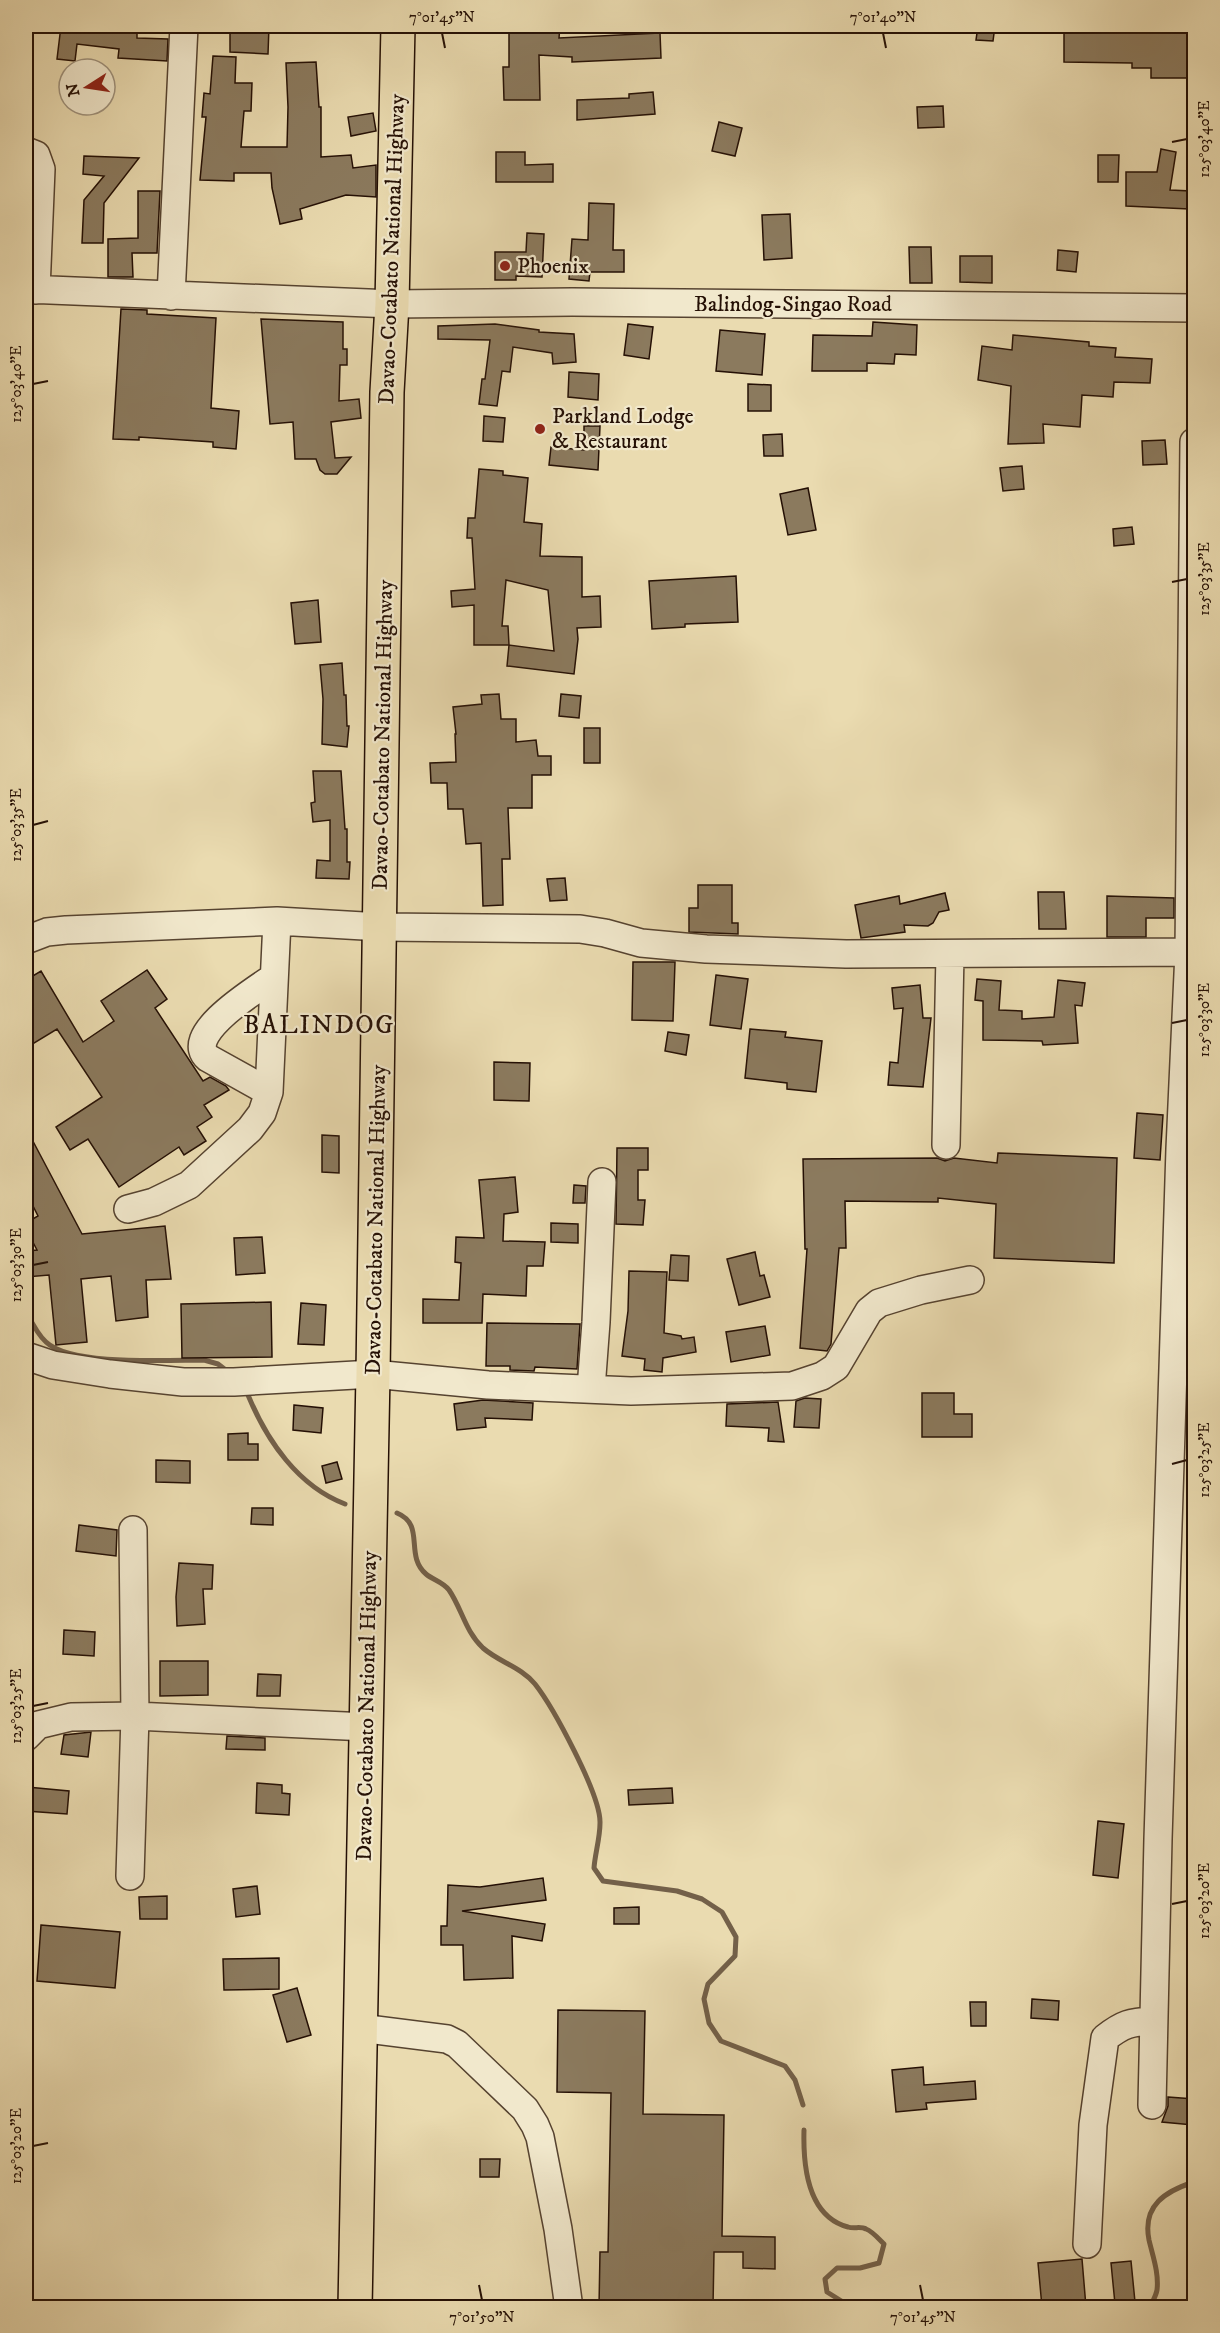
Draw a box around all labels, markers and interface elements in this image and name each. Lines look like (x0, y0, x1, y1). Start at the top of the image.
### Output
text: 7°01'45"N (409, 8, 475, 27)
text: 7°01'40"N (850, 8, 916, 27)
north arrow (57, 57, 117, 117)
text: N (62, 81, 84, 98)
street label: Davao-Cotabato National Highway (373, 93, 411, 405)
text: 125°03'40"E (1195, 100, 1214, 178)
place label: Phoenix (517, 253, 589, 280)
marker: Phoenix (498, 259, 512, 273)
street label: Balindog-Singao Road (694, 291, 892, 318)
text: 125°03'40"E (7, 345, 26, 423)
place label: Parkland Lodge & Restaurant (552, 403, 694, 455)
marker: Parkland Lodge & Restaurant (533, 422, 547, 436)
text: 125°03'35"E (1195, 542, 1214, 616)
street label: Davao-Cotabato National Highway (367, 579, 399, 891)
text: 125°03'35"E (7, 788, 26, 862)
text: 125°03'30"E (1195, 982, 1214, 1057)
district label: BALINDOG (243, 1009, 395, 1042)
street label: Davao-Cotabato National Highway (360, 1064, 392, 1376)
text: 125°03'30"E (7, 1227, 26, 1302)
text: 125°03'25"E (1195, 1422, 1214, 1498)
street label: Davao-Cotabato National Highway (351, 1550, 383, 1862)
text: 125°03'25"E (7, 1668, 26, 1744)
text: 125°03'20"E (1195, 1863, 1214, 1939)
text: 125°03'20"E (7, 2108, 26, 2184)
text: 7°01'50"N (449, 2308, 515, 2327)
text: 7°01'45"N (890, 2308, 956, 2327)

